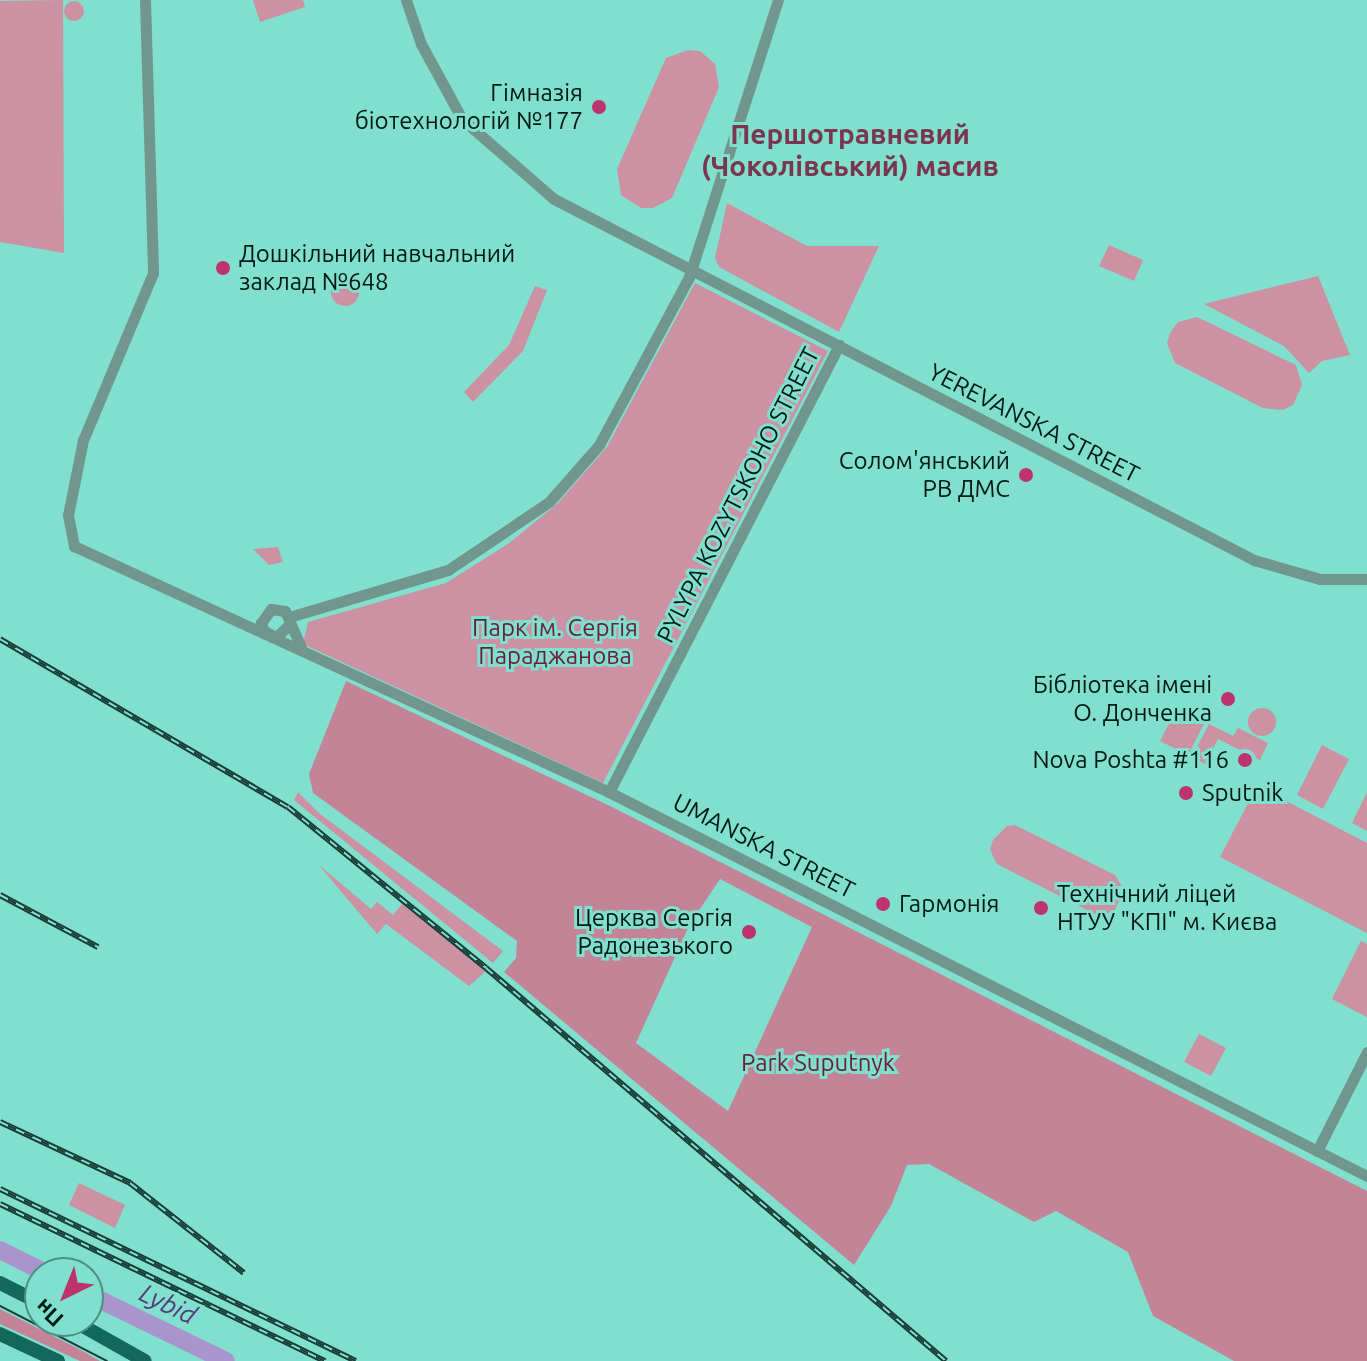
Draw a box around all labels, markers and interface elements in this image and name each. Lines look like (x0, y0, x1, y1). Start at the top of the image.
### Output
place label: Гімназія біотехнологій №177 (355, 79, 583, 135)
marker: Гімназія біотехнологій №177 (590, 98, 608, 116)
district label: Першотравневий (Чоколівський) масив (701, 117, 999, 183)
place label: Дошкільний навчальний заклад №648 (239, 240, 515, 296)
marker: Дошкільний навчальний заклад №648 (214, 259, 232, 277)
street label: PYLYPA KOZYTSKOHO STREET (651, 342, 825, 648)
street label: YEREVANSKA STREET (924, 357, 1144, 489)
place label: Солом'янський РВ ДМС (839, 447, 1010, 503)
marker: Солом'янський РВ ДМС (1017, 466, 1035, 484)
park label: Парк ім. Сергія Параджанова (472, 614, 638, 670)
place label: Бібліотека імені О. Донченка (1033, 671, 1212, 727)
marker: Бібліотека імені О. Донченка (1219, 690, 1237, 708)
place label: Nova Poshta #116 (1032, 746, 1229, 774)
marker: Nova Poshta #116 (1236, 751, 1254, 769)
place label: Sputnik (1202, 779, 1283, 807)
marker: Sputnik (1177, 784, 1195, 802)
street label: UMANSKA STREET (668, 788, 860, 904)
place label: Технічний ліцей НТУУ "КПІ" м. Києва (1057, 880, 1277, 936)
place label: Гармонія (899, 890, 999, 918)
marker: Гармонія (874, 895, 892, 913)
marker: Технічний ліцей НТУУ "КПІ" м. Києва (1032, 899, 1050, 917)
place label: Церква Сергія Радонезького (575, 904, 733, 960)
marker: Церква Сергія Радонезького (740, 923, 758, 941)
park label: Park Suputnyk (741, 1049, 895, 1077)
north arrow (24, 1257, 104, 1337)
water label: Lybid (135, 1277, 201, 1331)
text: Пн (30, 1294, 68, 1332)

